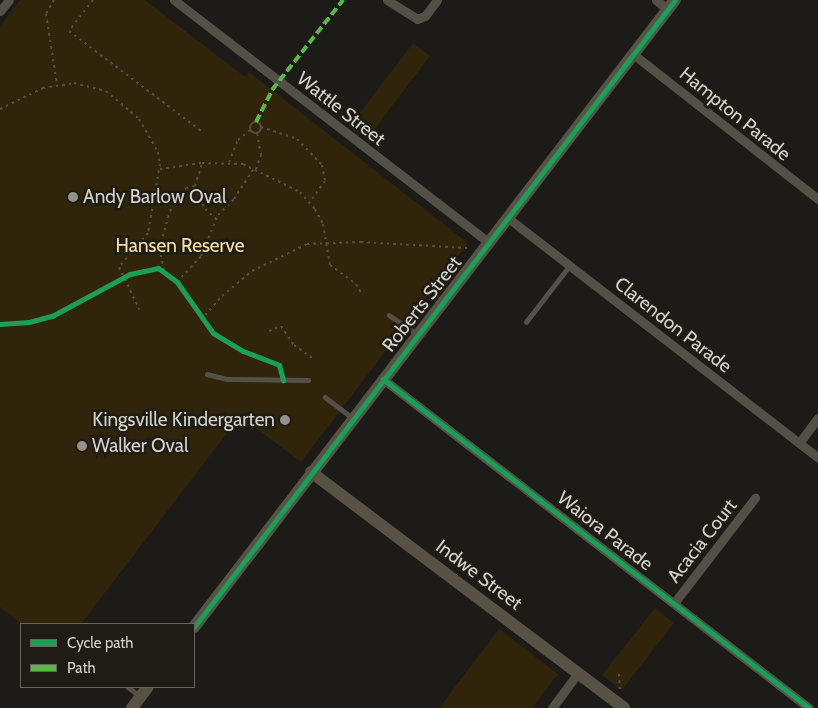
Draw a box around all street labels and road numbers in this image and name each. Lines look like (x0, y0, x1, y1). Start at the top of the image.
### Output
street label: Hampton Parade (675, 62, 795, 166)
street label: Wattle Street (292, 67, 390, 151)
street label: Roberts Street (378, 252, 466, 356)
street label: Clarendon Parade (610, 272, 736, 378)
street label: Waiora Parade (553, 487, 657, 575)
street label: Acacia Court (662, 495, 742, 587)
street label: Indwe Street (431, 535, 527, 615)

